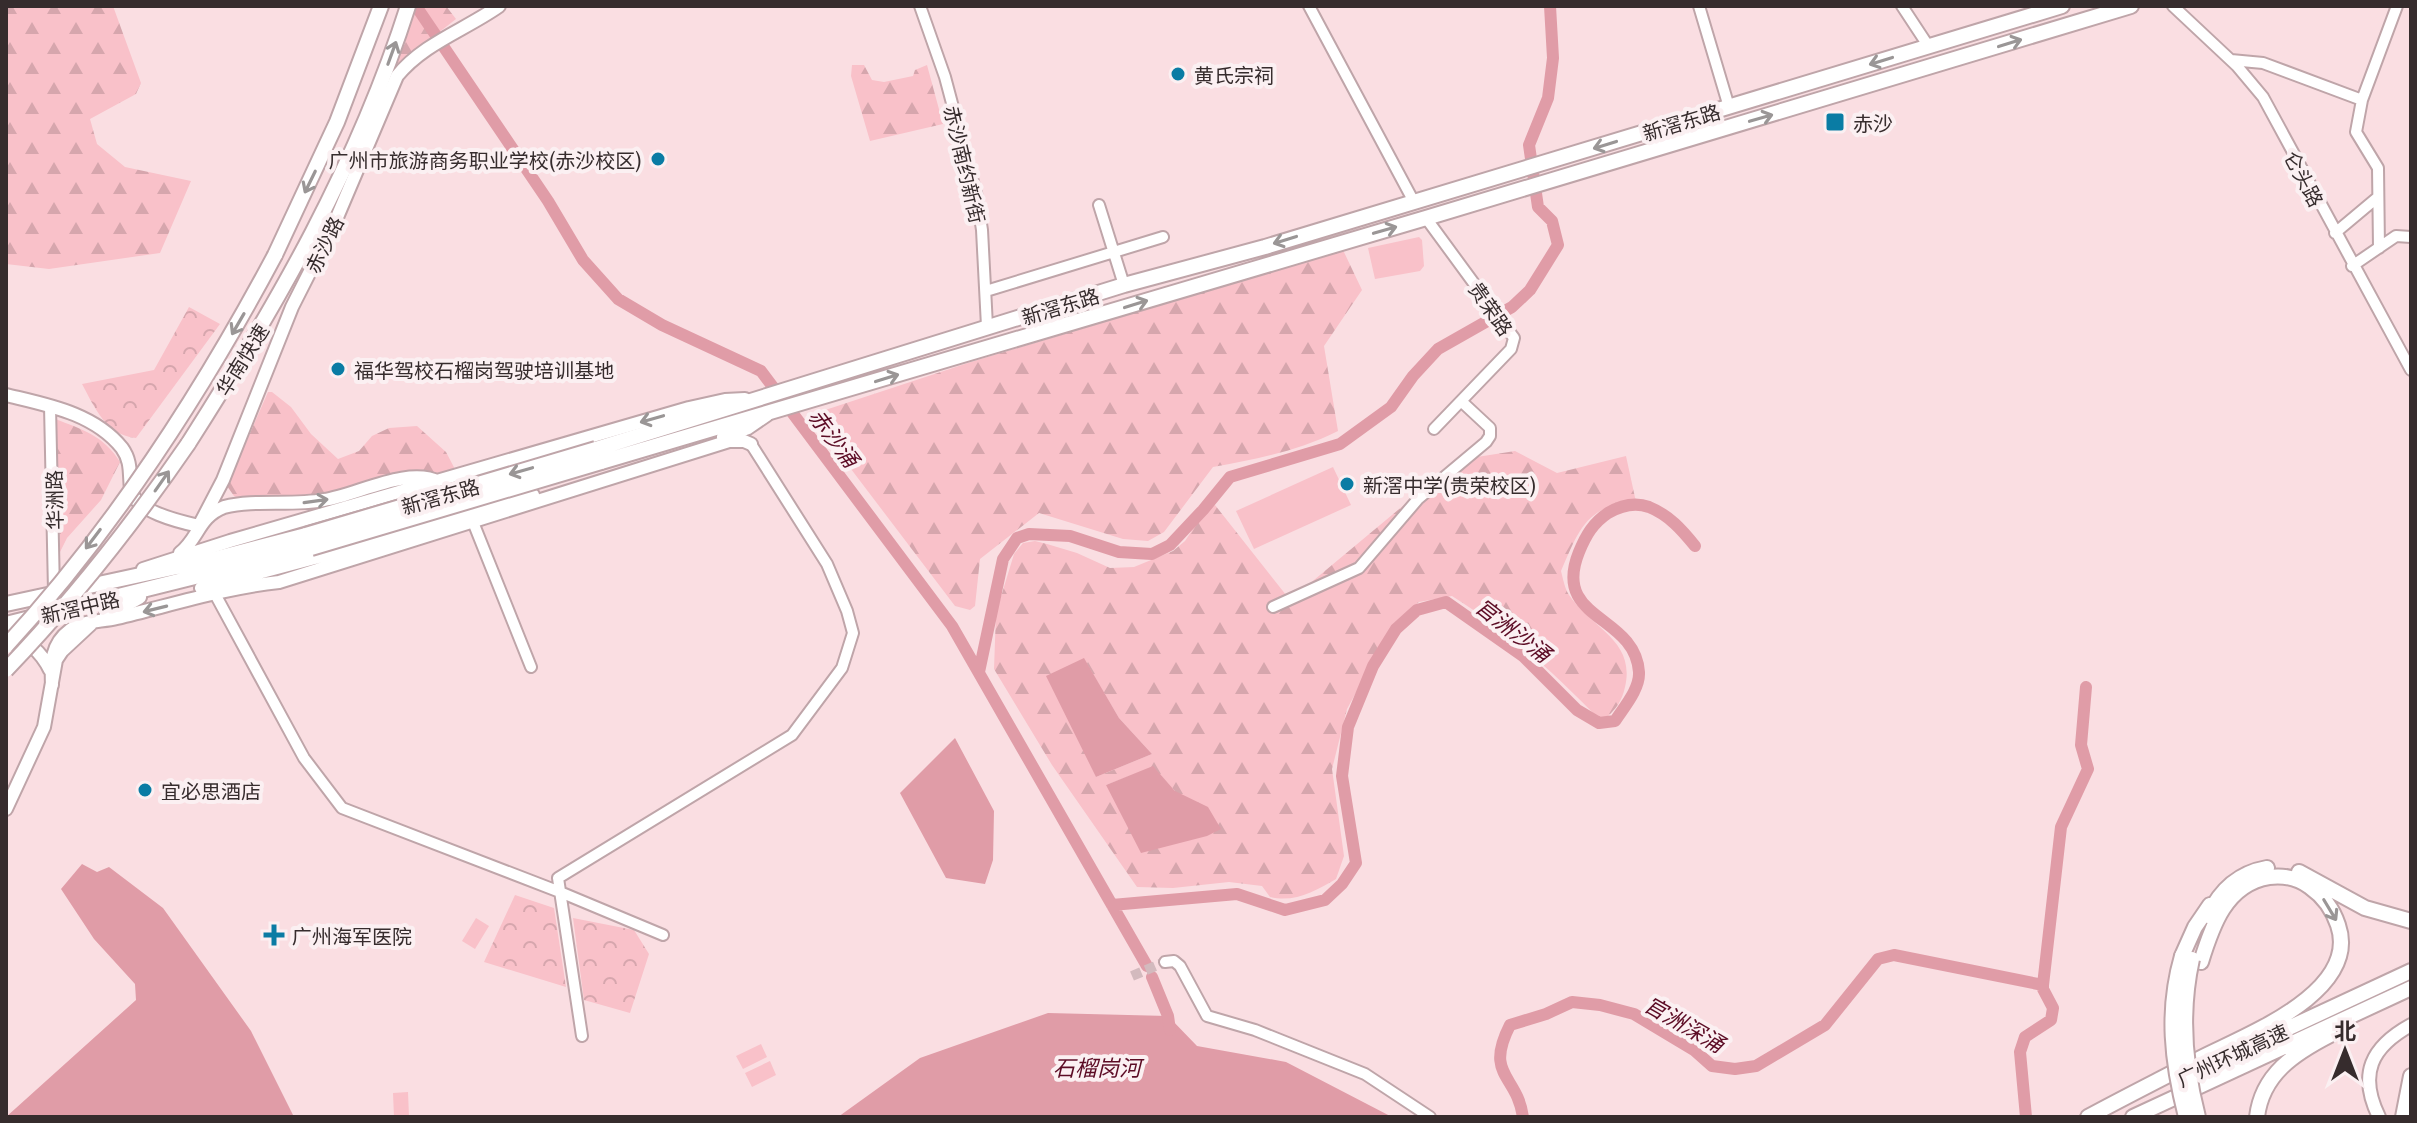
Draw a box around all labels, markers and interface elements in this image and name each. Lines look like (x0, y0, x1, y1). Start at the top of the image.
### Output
one-way arrow (1996, 35, 2022, 50)
one-way arrow (386, 41, 400, 65)
one-way arrow (1868, 54, 1894, 69)
place label: 黄氏宗祠 (1194, 59, 1274, 89)
marker: 黄氏宗祠 (1169, 65, 1187, 83)
street label: 新滘东路 (1638, 95, 1724, 147)
street label: 赤沙南约新街 (938, 102, 994, 226)
place label: 赤沙 (1853, 107, 1893, 137)
one-way arrow (1747, 110, 1773, 125)
marker: 赤沙 (1824, 111, 1846, 133)
one-way arrow (1593, 139, 1618, 153)
place label: 广州市旅游商务职业学校(赤沙校区) (329, 144, 642, 174)
street label: 仑头路 (2278, 144, 2332, 212)
marker: 广州市旅游商务职业学校(赤沙校区) (649, 150, 667, 168)
one-way arrow (301, 170, 316, 193)
street label: 赤沙路 (296, 210, 350, 278)
one-way arrow (1372, 222, 1398, 237)
one-way arrow (1273, 233, 1299, 248)
street label: 贵荣路 (1463, 275, 1521, 341)
street label: 新滘东路 (1017, 279, 1103, 331)
one-way arrow (1123, 296, 1148, 310)
one-way arrow (230, 312, 246, 335)
street label: 华南快速 (207, 317, 275, 401)
place label: 福华驾校石榴岗驾驶培训基地 (354, 354, 614, 384)
marker: 福华驾校石榴岗驾驶培训基地 (329, 360, 347, 378)
one-way arrow (873, 370, 899, 385)
water label: 赤沙涌 (802, 401, 870, 476)
one-way arrow (640, 412, 666, 427)
one-way arrow (508, 464, 534, 479)
place label: 新滘中学(贵荣校区) (1363, 469, 1536, 499)
street label: 华洲路 (37, 470, 69, 530)
one-way arrow (154, 470, 170, 492)
street label: 新滘东路 (397, 470, 483, 520)
marker: 新滘中学(贵荣校区) (1338, 475, 1356, 493)
one-way arrow (303, 493, 328, 508)
one-way arrow (85, 528, 102, 549)
street label: 新滘中路 (38, 582, 122, 630)
water label: 官洲沙涌 (1469, 589, 1561, 671)
one-way arrow (143, 602, 169, 617)
place label: 宜必思酒店 (161, 775, 261, 805)
marker: 宜必思酒店 (136, 781, 154, 799)
one-way arrow (2322, 898, 2338, 921)
place label: 广州海军医院 (292, 920, 412, 950)
marker: 广州海军医院 (263, 924, 285, 946)
water label: 官洲深涌 (1639, 987, 1734, 1061)
north arrow (2305, 1011, 2385, 1091)
text: 北 (2334, 1013, 2356, 1046)
street label: 广州环城高速 (2171, 1015, 2293, 1093)
water label: 石榴岗河 (1053, 1050, 1145, 1083)

